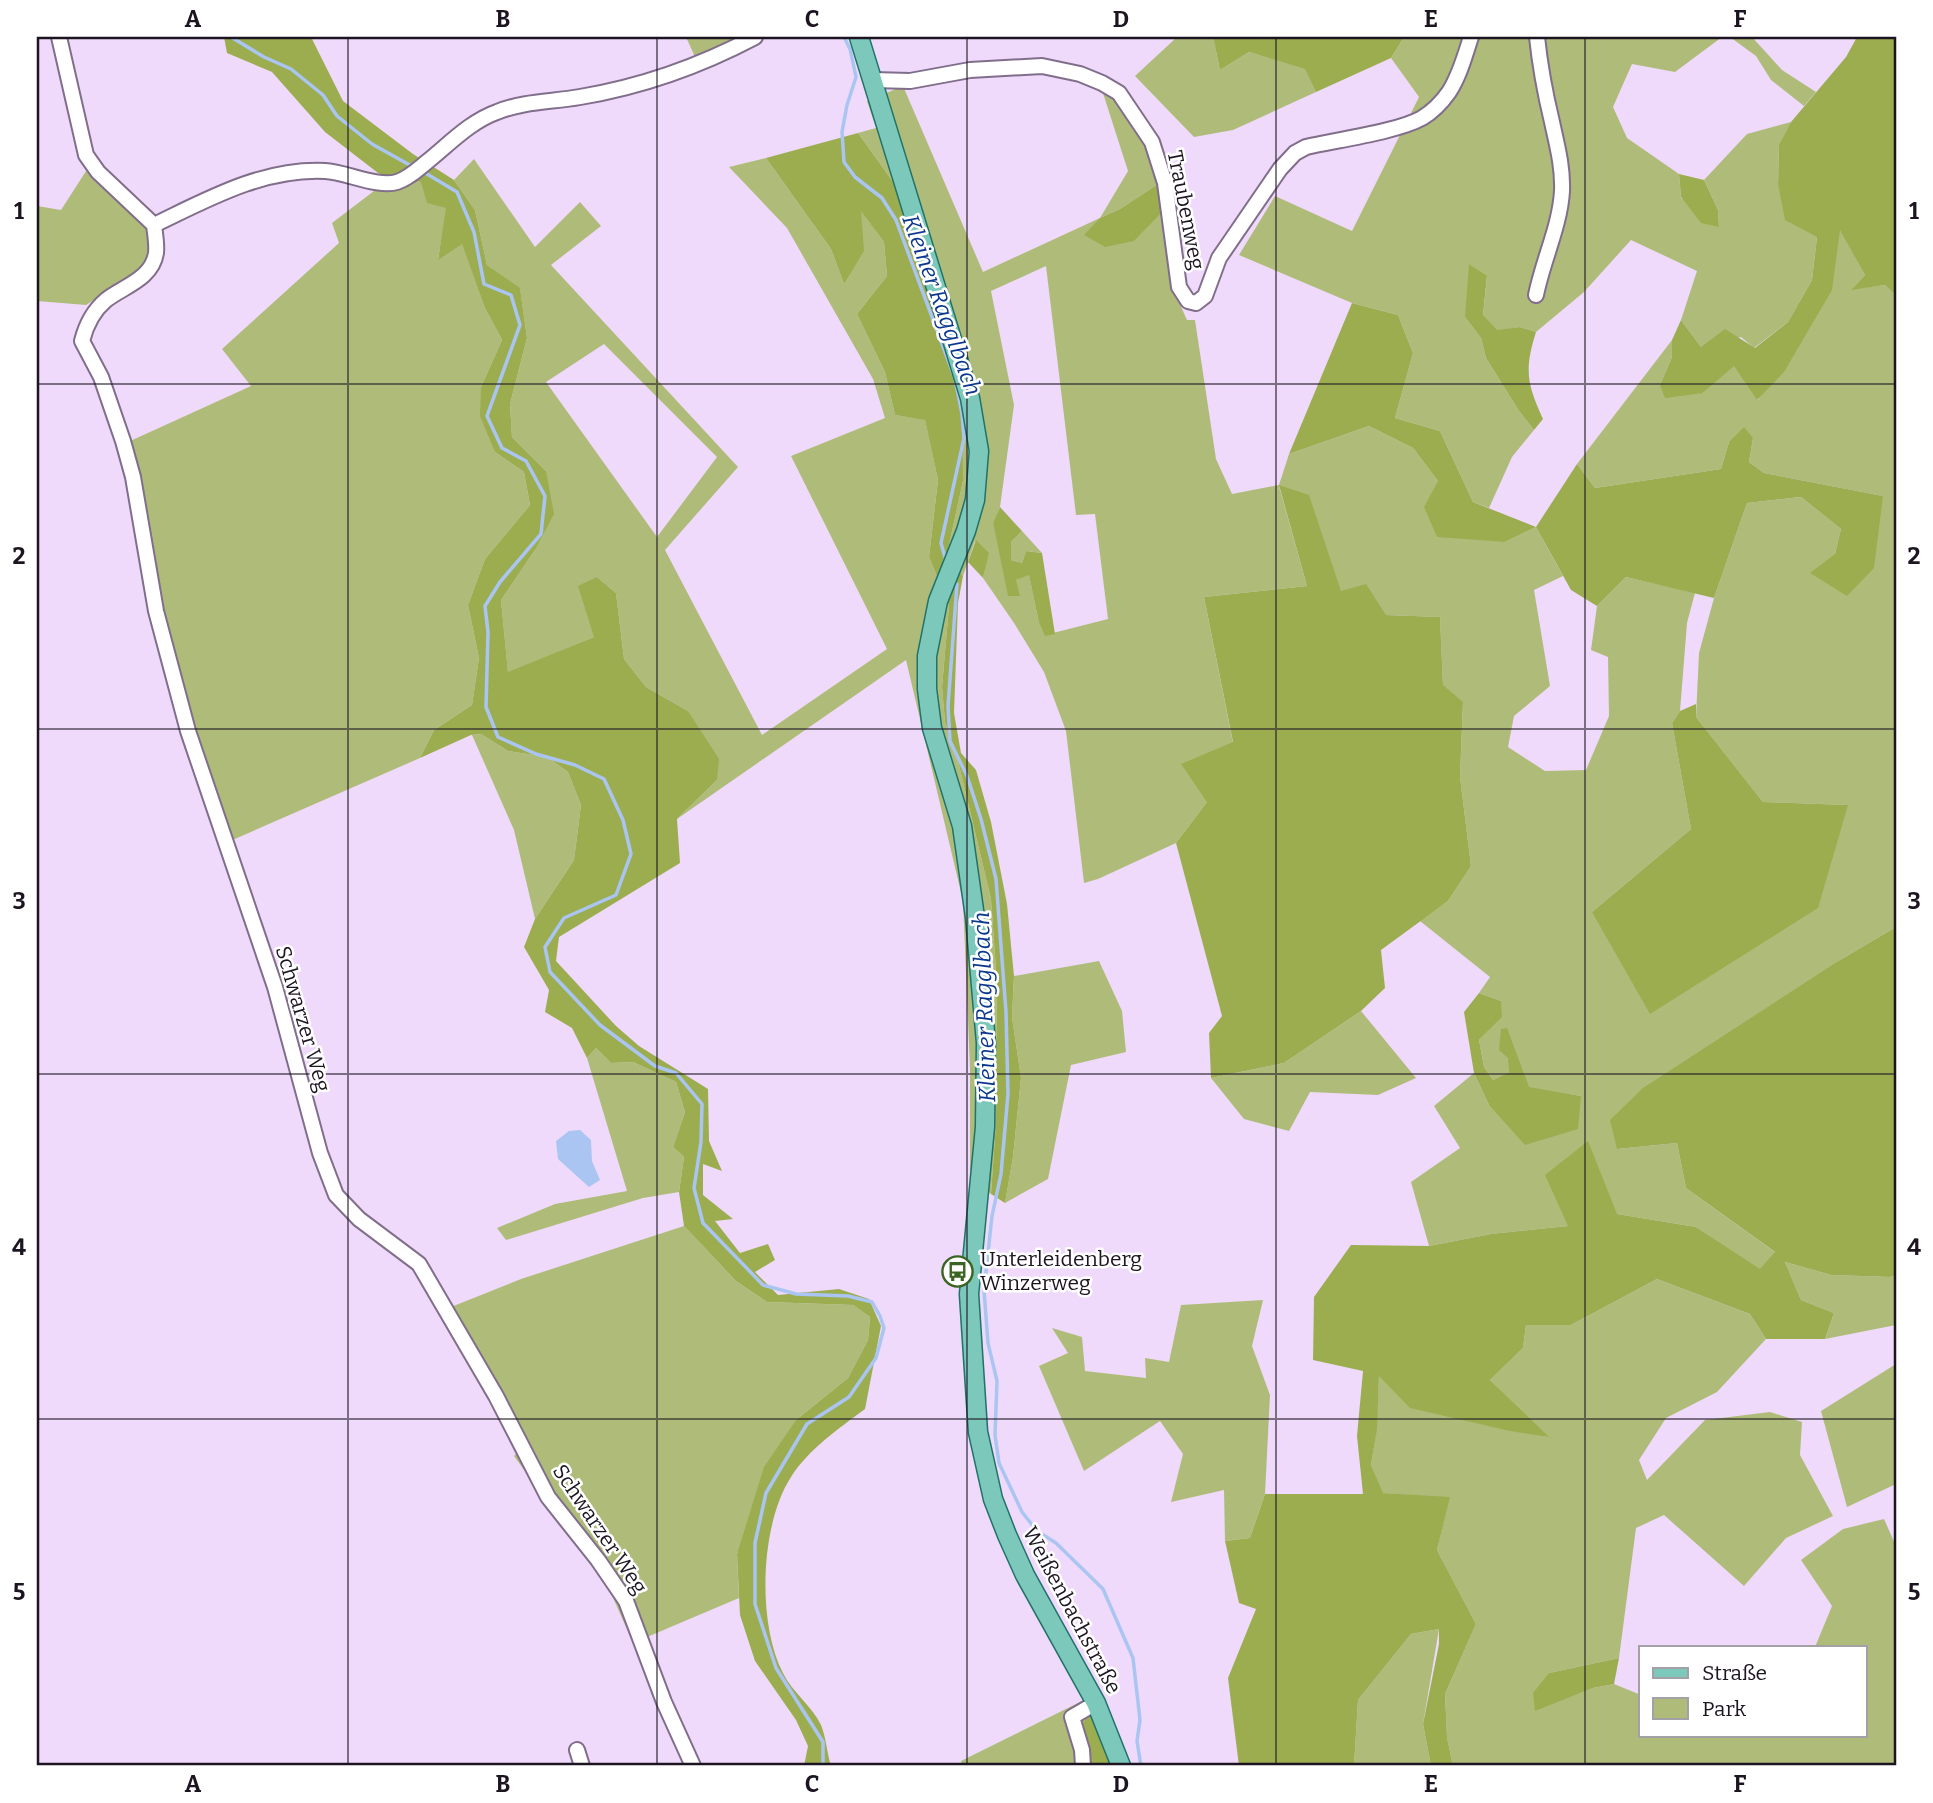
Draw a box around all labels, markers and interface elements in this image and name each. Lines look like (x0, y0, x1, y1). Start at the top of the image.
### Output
text: A (185, 5, 202, 33)
text: B (496, 5, 510, 33)
text: C (805, 5, 819, 33)
text: D (1113, 5, 1129, 33)
text: E (1424, 5, 1438, 33)
text: F (1734, 5, 1747, 33)
street label: Traubenweg (1162, 148, 1210, 272)
text: 1 (14, 197, 24, 225)
text: 1 (1909, 197, 1919, 225)
water label: Kleiner Ragglbach (896, 211, 988, 399)
text: 2 (13, 542, 26, 570)
text: 2 (1908, 542, 1921, 570)
text: 3 (12, 887, 26, 915)
text: 3 (1907, 887, 1921, 915)
water label: Kleiner Ragglbach (967, 911, 1001, 1103)
street label: Schwarzer Weg (270, 943, 336, 1095)
text: 4 (12, 1233, 26, 1261)
text: 4 (1907, 1233, 1921, 1261)
place label: Unterleidenberg Winzerweg (980, 1246, 1142, 1296)
bus stop icon: Unterleidenberg Winzerweg (940, 1254, 974, 1288)
street label: Schwarzer Weg (547, 1459, 653, 1599)
street label: Weißenbachstraße (1017, 1522, 1127, 1698)
text: 5 (13, 1578, 25, 1606)
text: 5 (1908, 1578, 1920, 1606)
legend (1639, 1646, 1867, 1736)
text: Straße (1702, 1660, 1767, 1686)
text: Park (1702, 1696, 1746, 1722)
text: A (185, 1770, 202, 1798)
text: B (496, 1770, 510, 1798)
text: C (805, 1770, 819, 1798)
text: D (1113, 1770, 1129, 1798)
text: E (1424, 1770, 1438, 1798)
text: F (1734, 1770, 1747, 1798)

